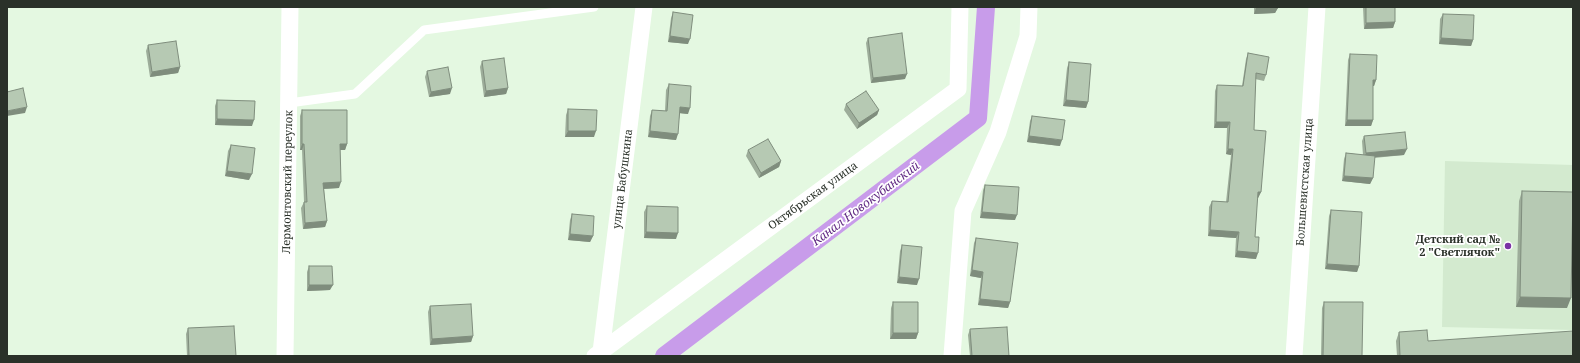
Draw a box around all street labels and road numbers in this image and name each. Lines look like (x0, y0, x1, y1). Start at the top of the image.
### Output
street label: Лермонтовский переулок (280, 110, 296, 254)
street label: Большевистская улица (1294, 118, 1316, 246)
street label: улица Бабушкина (610, 128, 636, 230)
street label: Октябрьская улица (766, 159, 860, 233)

